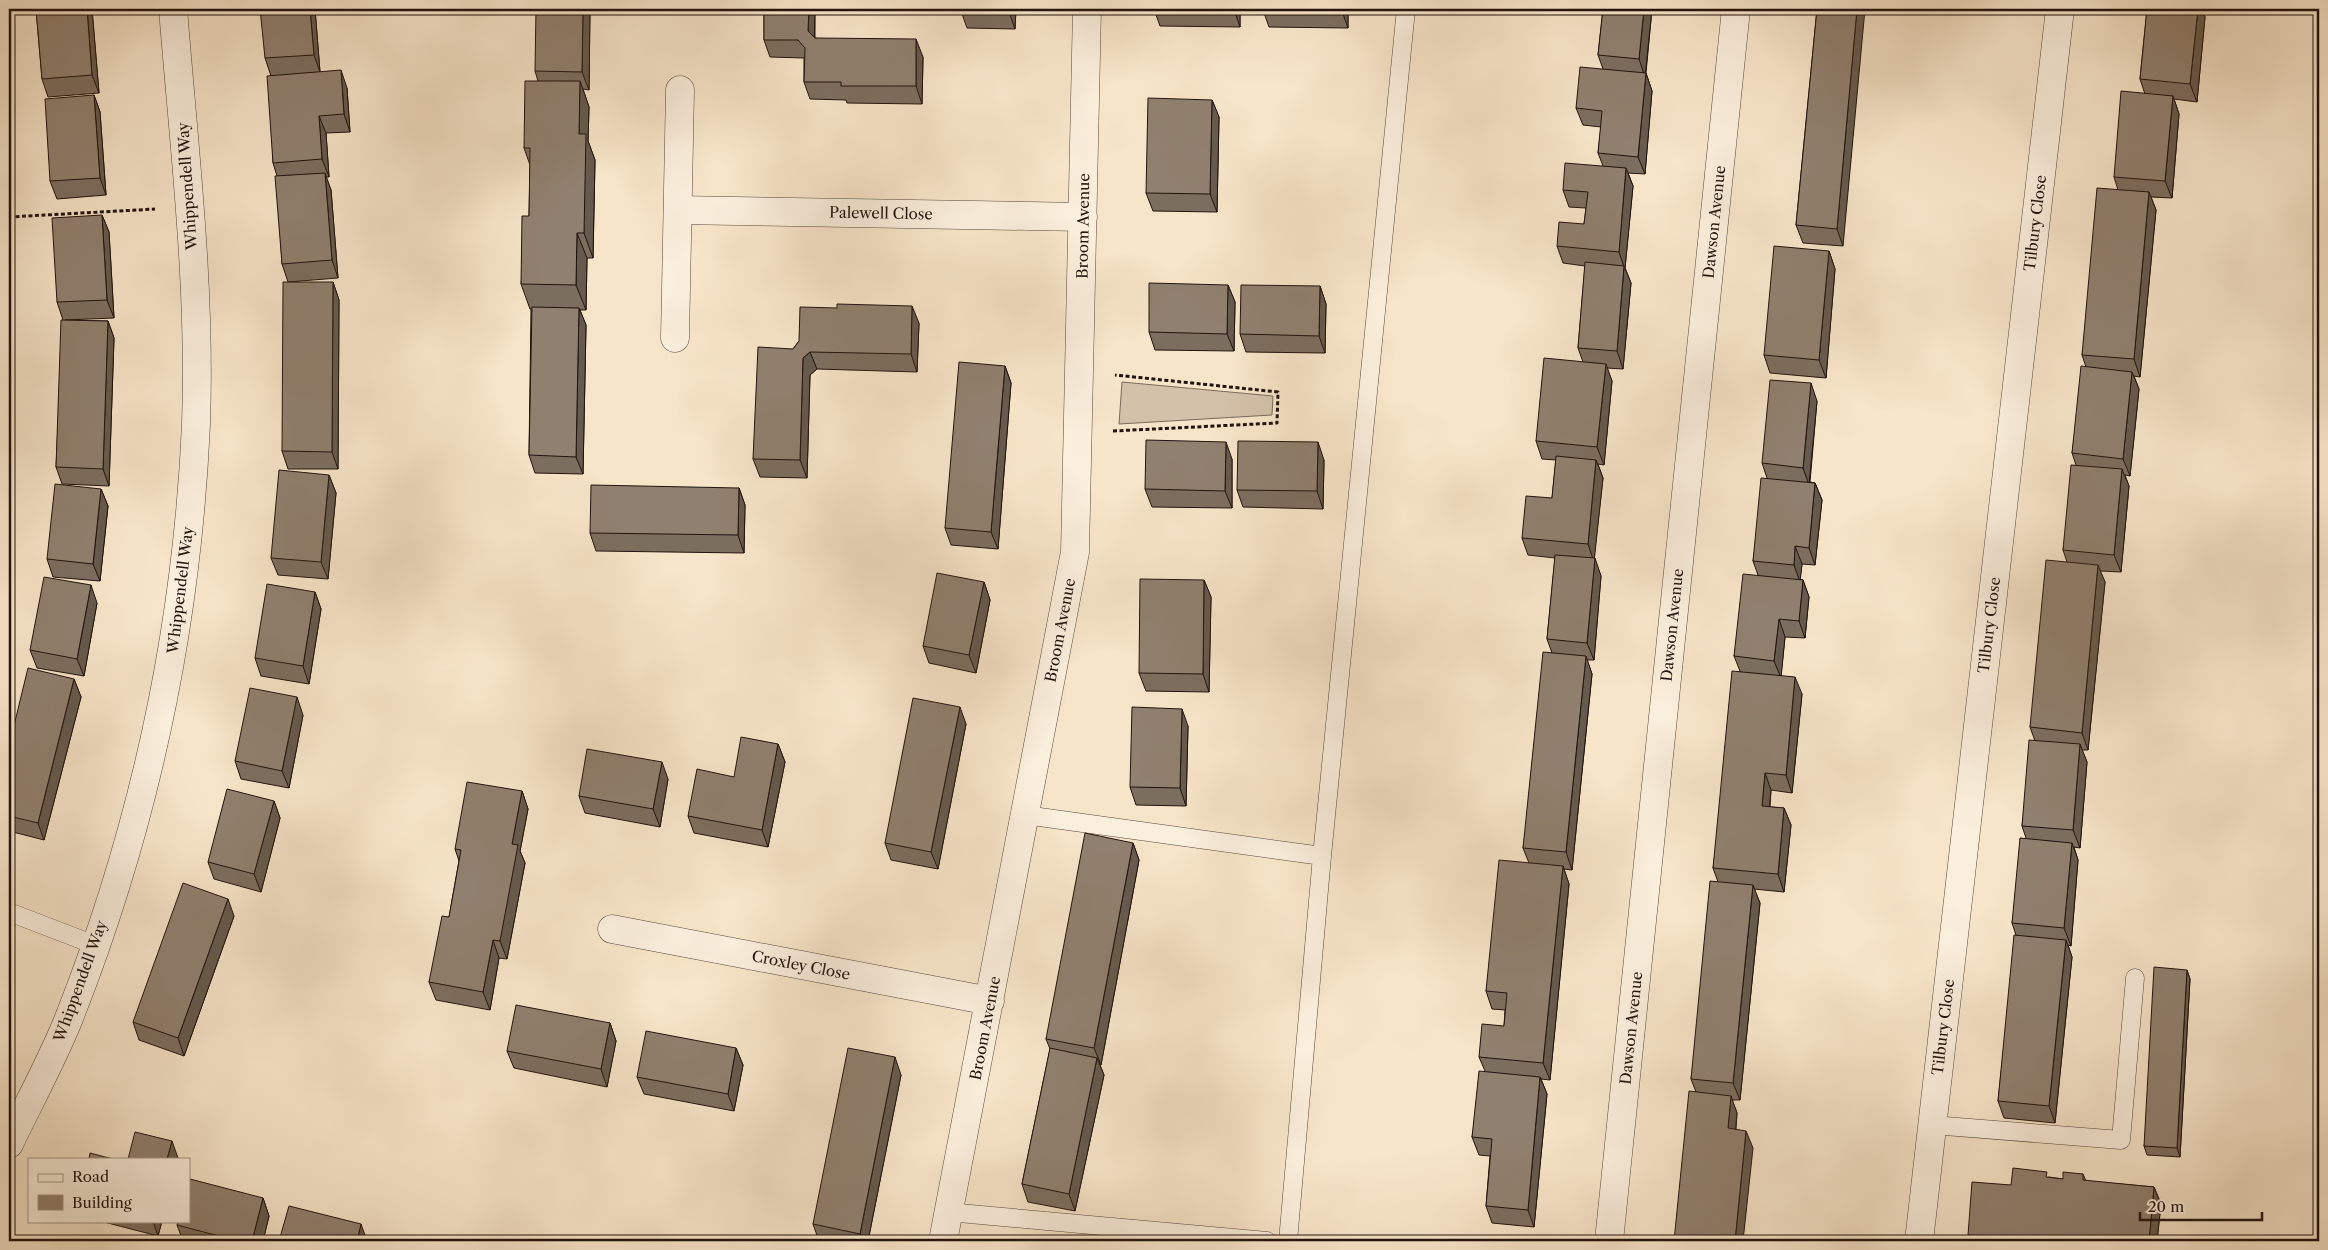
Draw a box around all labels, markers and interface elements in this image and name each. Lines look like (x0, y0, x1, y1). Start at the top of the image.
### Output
street label: Whippendell Way (173, 121, 201, 251)
street label: Dawson Avenue (1699, 165, 1729, 279)
street label: Broom Avenue (1073, 173, 1093, 279)
street label: Tilbury Close (2020, 174, 2050, 272)
street label: Palewell Close (829, 203, 933, 223)
street label: Whippendell Way (163, 525, 197, 656)
street label: Dawson Avenue (1657, 568, 1687, 682)
street label: Broom Avenue (1041, 576, 1079, 684)
street label: Tilbury Close (1974, 576, 2004, 674)
street label: Whippendell Way (49, 917, 111, 1045)
street label: Croxley Close (750, 946, 852, 984)
street label: Dawson Avenue (1616, 971, 1646, 1085)
street label: Broom Avenue (966, 974, 1004, 1082)
street label: Tilbury Close (1928, 978, 1958, 1076)
legend (28, 1158, 190, 1222)
text: Road (72, 1167, 109, 1186)
scale bar (2140, 1190, 2263, 1222)
text: Building (72, 1193, 132, 1212)
text: 20 m (2148, 1197, 2184, 1216)

